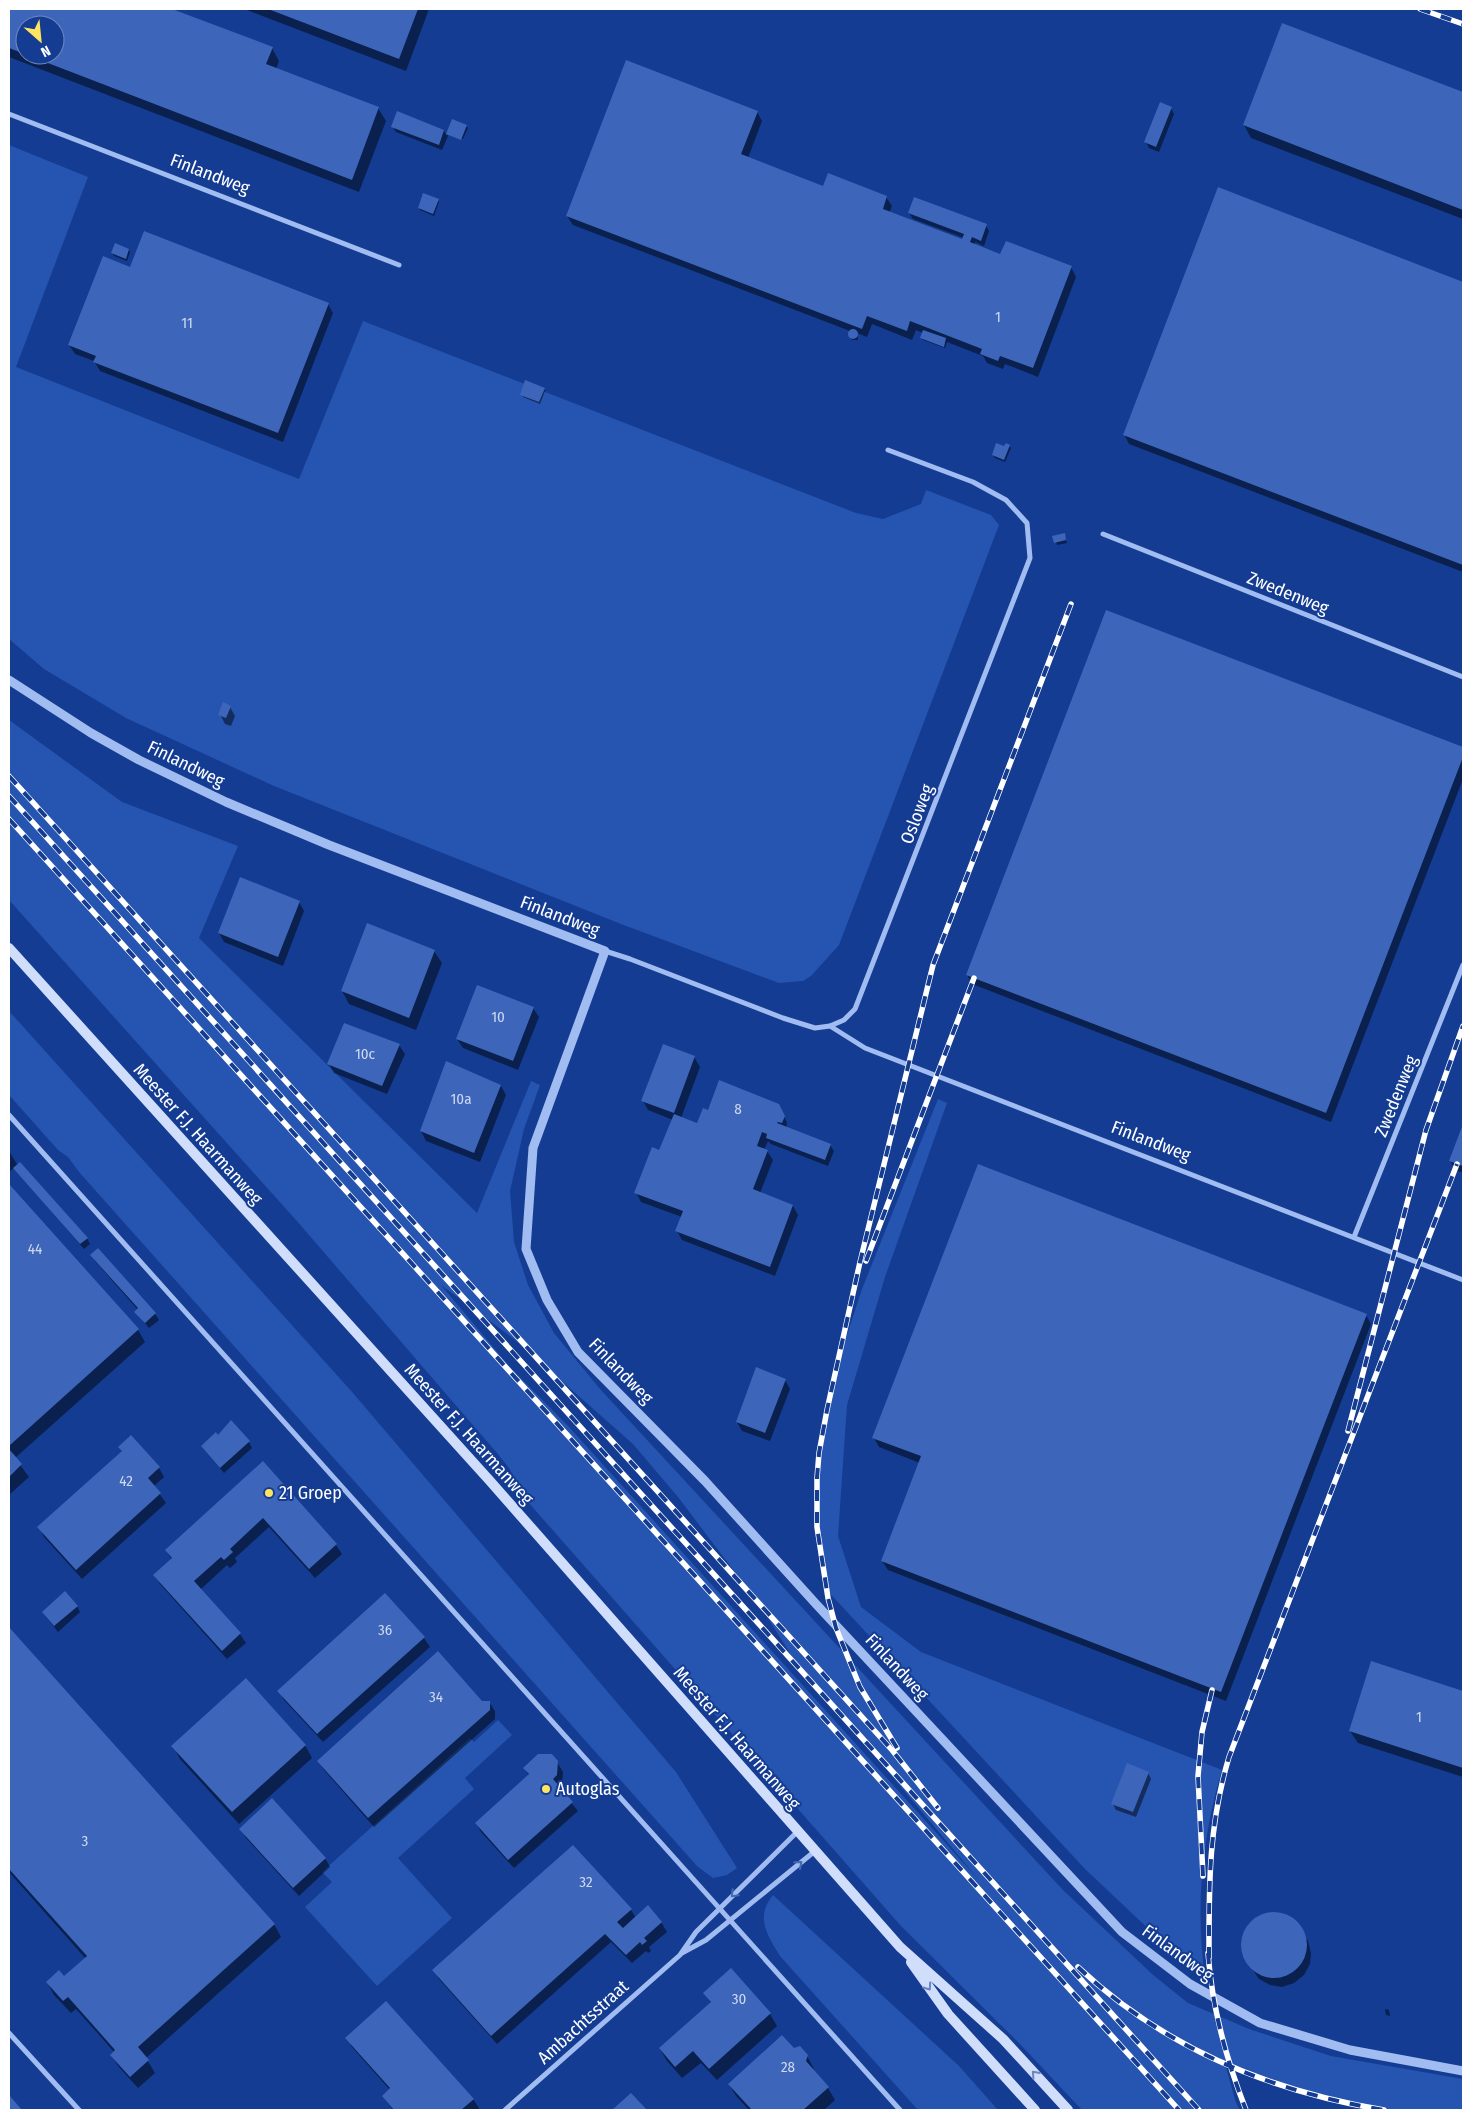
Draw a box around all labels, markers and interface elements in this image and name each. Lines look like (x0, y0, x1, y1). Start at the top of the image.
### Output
north arrow (15, 15, 65, 65)
text: N (38, 42, 53, 61)
street label: Finlandweg (167, 149, 253, 199)
house number: 1 (995, 308, 1001, 326)
house number: 11 (181, 314, 193, 332)
street label: Zwedenweg (1244, 567, 1333, 620)
street label: Finlandweg (144, 736, 229, 792)
street label: Osloweg (896, 780, 939, 847)
street label: Finlandweg (517, 891, 603, 941)
house number: 10 (491, 1008, 505, 1026)
house number: 10c (355, 1045, 376, 1063)
street label: Zwedenweg (1370, 1051, 1423, 1140)
street label: Meester F.J. Haarmanweg (129, 1059, 268, 1210)
house number: 10a (450, 1090, 472, 1108)
house number: 8 (734, 1100, 742, 1118)
street label: Finlandweg (1108, 1116, 1194, 1166)
house number: 44 (28, 1240, 42, 1258)
street label: Finlandweg (584, 1333, 658, 1409)
street label: Meester F.J. Haarmanweg (400, 1359, 539, 1510)
house number: 42 (119, 1472, 133, 1490)
place label: 21 Groep (279, 1482, 342, 1504)
marker: 21 Groep (263, 1487, 275, 1499)
house number: 36 (378, 1621, 392, 1639)
street label: Finlandweg (861, 1629, 934, 1705)
street label: Meester F.J. Haarmanweg (669, 1662, 806, 1815)
house number: 34 (429, 1688, 443, 1706)
house number: 1 (1416, 1708, 1422, 1726)
place label: Autoglas (556, 1778, 620, 1800)
marker: Autoglas (540, 1783, 552, 1795)
house number: 3 (82, 1832, 89, 1850)
one-way arrow (794, 1861, 803, 1870)
house number: 32 (579, 1873, 593, 1891)
one-way arrow (731, 1888, 740, 1897)
street label: Finlandweg (1138, 1920, 1219, 1987)
street label: Ambachtsstraat (533, 1975, 633, 2069)
one-way arrow (922, 1981, 931, 1991)
house number: 30 (732, 1990, 746, 2008)
house number: 28 (781, 2058, 795, 2076)
one-way arrow (1032, 2071, 1041, 2080)

